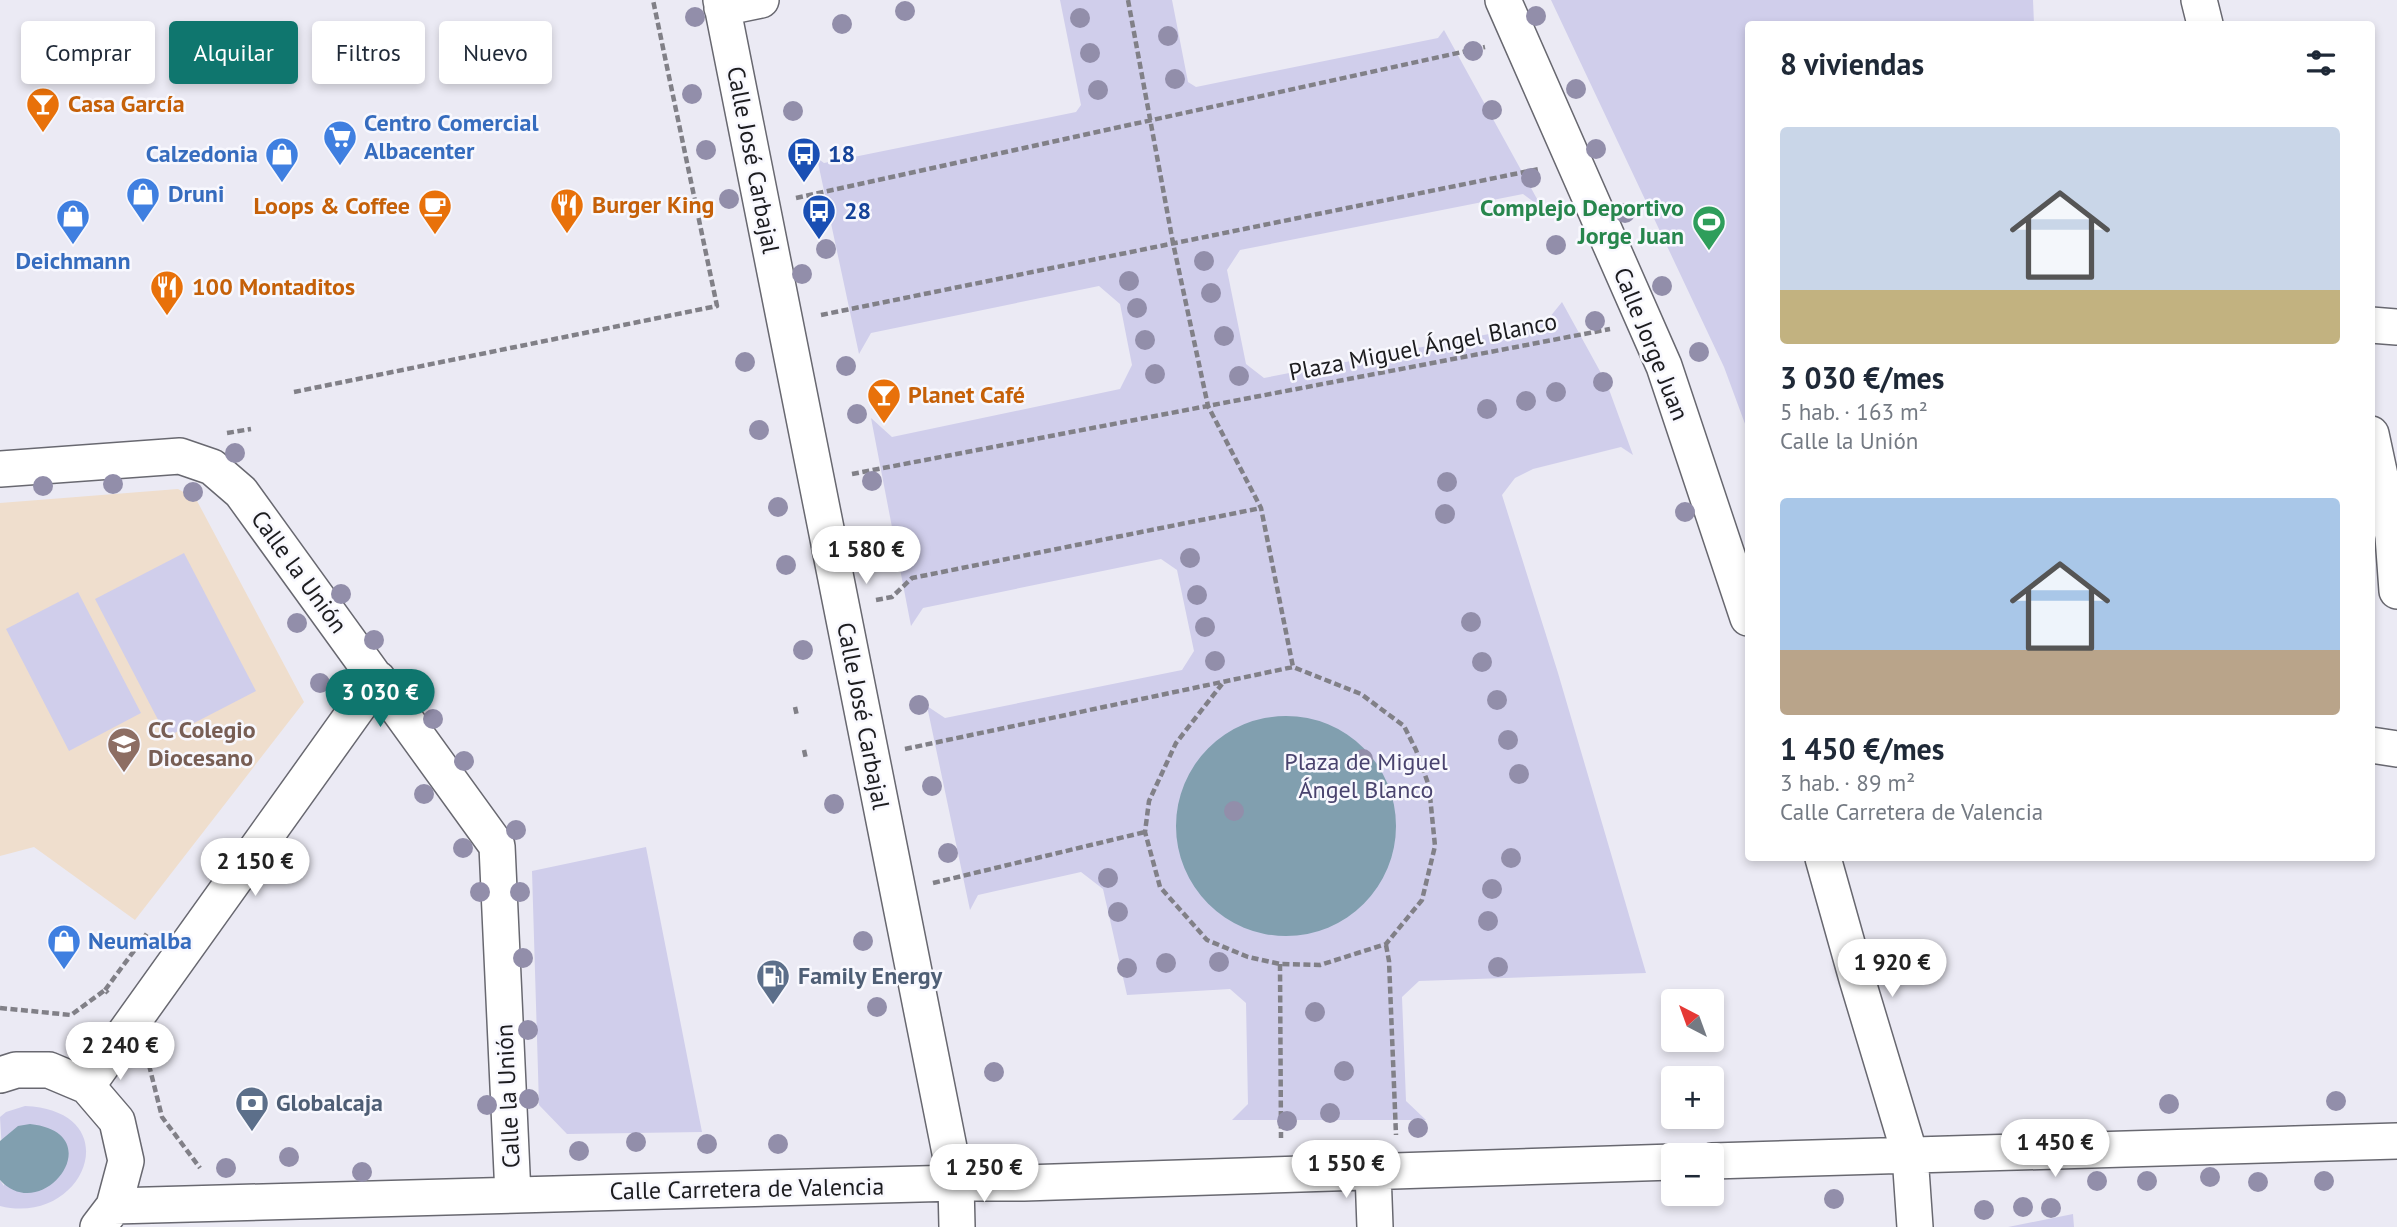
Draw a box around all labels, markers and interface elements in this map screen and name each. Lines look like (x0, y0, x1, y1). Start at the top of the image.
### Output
chip: Comprar (21, 21, 155, 84)
chip: Alquilar (169, 21, 298, 84)
chip: Filtros (312, 21, 425, 84)
chip: Nuevo (439, 21, 552, 84)
text: 8 viviendas (1780, 44, 1924, 83)
icon: filters (2302, 44, 2340, 82)
street label: Calle José Carbajal (720, 64, 787, 256)
bar icon: Casa García (24, 85, 62, 134)
place label: Casa García (68, 88, 185, 119)
place label: Centro Comercial Albacenter (364, 107, 539, 166)
supermarket icon: Centro Comercial Albacenter (321, 118, 359, 167)
shop icon: Calzedonia (263, 135, 301, 184)
bus stop icon: 18 (785, 135, 823, 184)
place label: Calzedonia (146, 138, 258, 169)
place label: 18 (828, 138, 855, 169)
icon: home (1997, 172, 2123, 298)
shop icon: Druni (124, 175, 162, 224)
place label: Druni (168, 178, 224, 209)
restaurant icon: Burger King (548, 186, 586, 235)
cafe icon: Loops & Coffee (416, 187, 454, 236)
place label: Burger King (592, 189, 714, 220)
place label: Loops & Coffee (254, 190, 410, 221)
bus stop icon: 28 (800, 192, 838, 241)
place label: Complejo Deportivo Jorge Juan (1480, 192, 1684, 251)
place label: 28 (844, 195, 871, 226)
shop icon: Deichmann (54, 197, 92, 246)
sports icon: Complejo Deportivo Jorge Juan (1690, 203, 1728, 252)
place label: Deichmann (15, 245, 131, 276)
street label: Calle Jorge Juan (1607, 263, 1696, 425)
restaurant icon: 100 Montaditos (148, 268, 186, 317)
place label: 100 Montaditos (192, 271, 355, 302)
street label: Plaza Miguel Ángel Blanco (1286, 305, 1560, 388)
text: 3 030 €/mes (1780, 358, 1945, 397)
bar icon: Planet Café (865, 376, 903, 425)
place label: Planet Café (908, 379, 1025, 410)
text: 5 hab. · 163 m² (1780, 397, 1928, 426)
text: Calle la Unión (1780, 426, 1918, 455)
street label: Calle la Unión (244, 504, 354, 639)
pin: 1 580 € (801, 526, 931, 586)
text: 1 580 € (828, 534, 904, 563)
icon: home (1997, 543, 2123, 669)
street label: Calle José Carbajal (830, 620, 897, 812)
pin: 3 030 € (315, 670, 445, 729)
text: 3 030 € (342, 677, 418, 706)
place label: CC Colegio Diocesano (148, 714, 256, 773)
school or university icon: CC Colegio Diocesano (105, 725, 143, 774)
text: 1 450 €/mes (1780, 729, 1945, 768)
park label: Plaza de Miguel Ángel Blanco (1284, 746, 1448, 805)
text: 3 hab. · 89 m² (1780, 768, 1915, 797)
text: Calle Carretera de Valencia (1780, 797, 2043, 826)
pin: 2 150 € (190, 838, 320, 898)
text: 2 150 € (217, 846, 293, 875)
shop icon: Neumalba (45, 922, 83, 971)
place label: Neumalba (88, 925, 192, 956)
pin: 1 920 € (1827, 940, 1957, 999)
text: 1 920 € (1854, 947, 1930, 976)
fuel station icon: Family Energy (754, 957, 792, 1006)
place label: Family Energy (798, 960, 943, 991)
north arrow (1661, 989, 1724, 1052)
map controls (1661, 989, 1724, 1206)
pin: 2 240 € (55, 1023, 185, 1082)
street label: Calle la Unión (488, 1023, 527, 1169)
text: 2 240 € (82, 1030, 158, 1059)
button: + (1661, 1066, 1724, 1129)
bank icon: Globalcaja (233, 1084, 271, 1133)
place label: Globalcaja (276, 1087, 383, 1118)
pin: 1 450 € (1990, 1120, 2120, 1179)
text: 1 450 € (2017, 1127, 2093, 1156)
pin: 1 550 € (1281, 1140, 1411, 1200)
button: − (1661, 1143, 1724, 1206)
pin: 1 250 € (919, 1144, 1049, 1204)
text: 1 550 € (1308, 1148, 1384, 1177)
text: 1 250 € (946, 1152, 1022, 1181)
street label: Calle Carretera de Valencia (609, 1171, 885, 1206)

